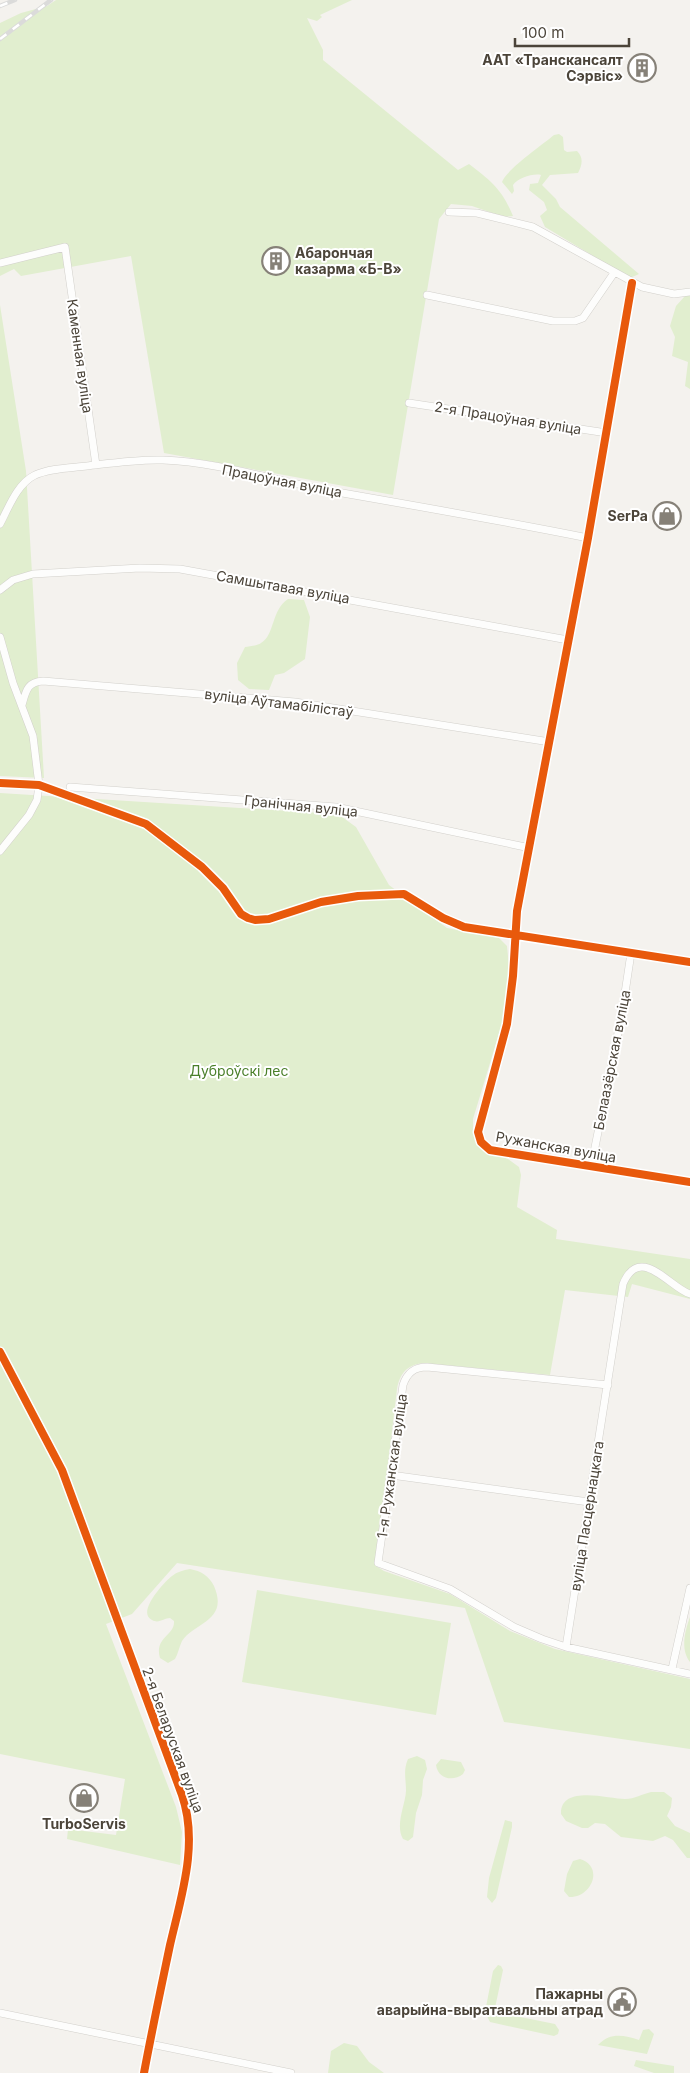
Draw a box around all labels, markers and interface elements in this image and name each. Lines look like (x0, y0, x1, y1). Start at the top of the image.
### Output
scale bar (515, 15, 629, 47)
text: 100 m (522, 23, 564, 42)
place label: ААТ «Транскансалт Сэрвіс» (482, 51, 623, 84)
building icon: ААТ «Транскансалт Сэрвіс» (627, 53, 657, 83)
place label: Абарончая казарма «Б-В» (295, 244, 402, 277)
building icon: Абарончая казарма «Б-В» (261, 246, 291, 276)
street label: Каменная вуліца (64, 298, 97, 414)
street label: 2-я Працоўная вуліца (433, 397, 583, 438)
street label: Працоўная вуліца (221, 461, 344, 500)
shop icon: SerPa (652, 501, 682, 531)
place label: SerPa (608, 507, 648, 524)
street label: Самшытавая вуліца (215, 566, 351, 607)
street label: вуліца Аўтамабілістаў (204, 685, 355, 720)
street label: Гранічная вуліца (243, 791, 359, 820)
street label: Белаазёрская вуліца (590, 988, 633, 1132)
park label: Дуброўскі лес (189, 1062, 289, 1079)
street label: Ружанская вуліца (494, 1128, 618, 1165)
street label: 1-я Ружанская вуліца (373, 1392, 410, 1539)
street label: вуліца Пасцернацкага (566, 1440, 607, 1592)
street label: 2-я Беларуская вуліца (139, 1665, 208, 1815)
shop icon: TurboServis (69, 1783, 99, 1813)
place label: TurboServis (42, 1815, 126, 1832)
place label: Пажарны аварыйна-выратавальны атрад (377, 1985, 603, 2018)
public building icon: Пажарны аварыйна-выратавальны атрад (607, 1987, 637, 2017)

